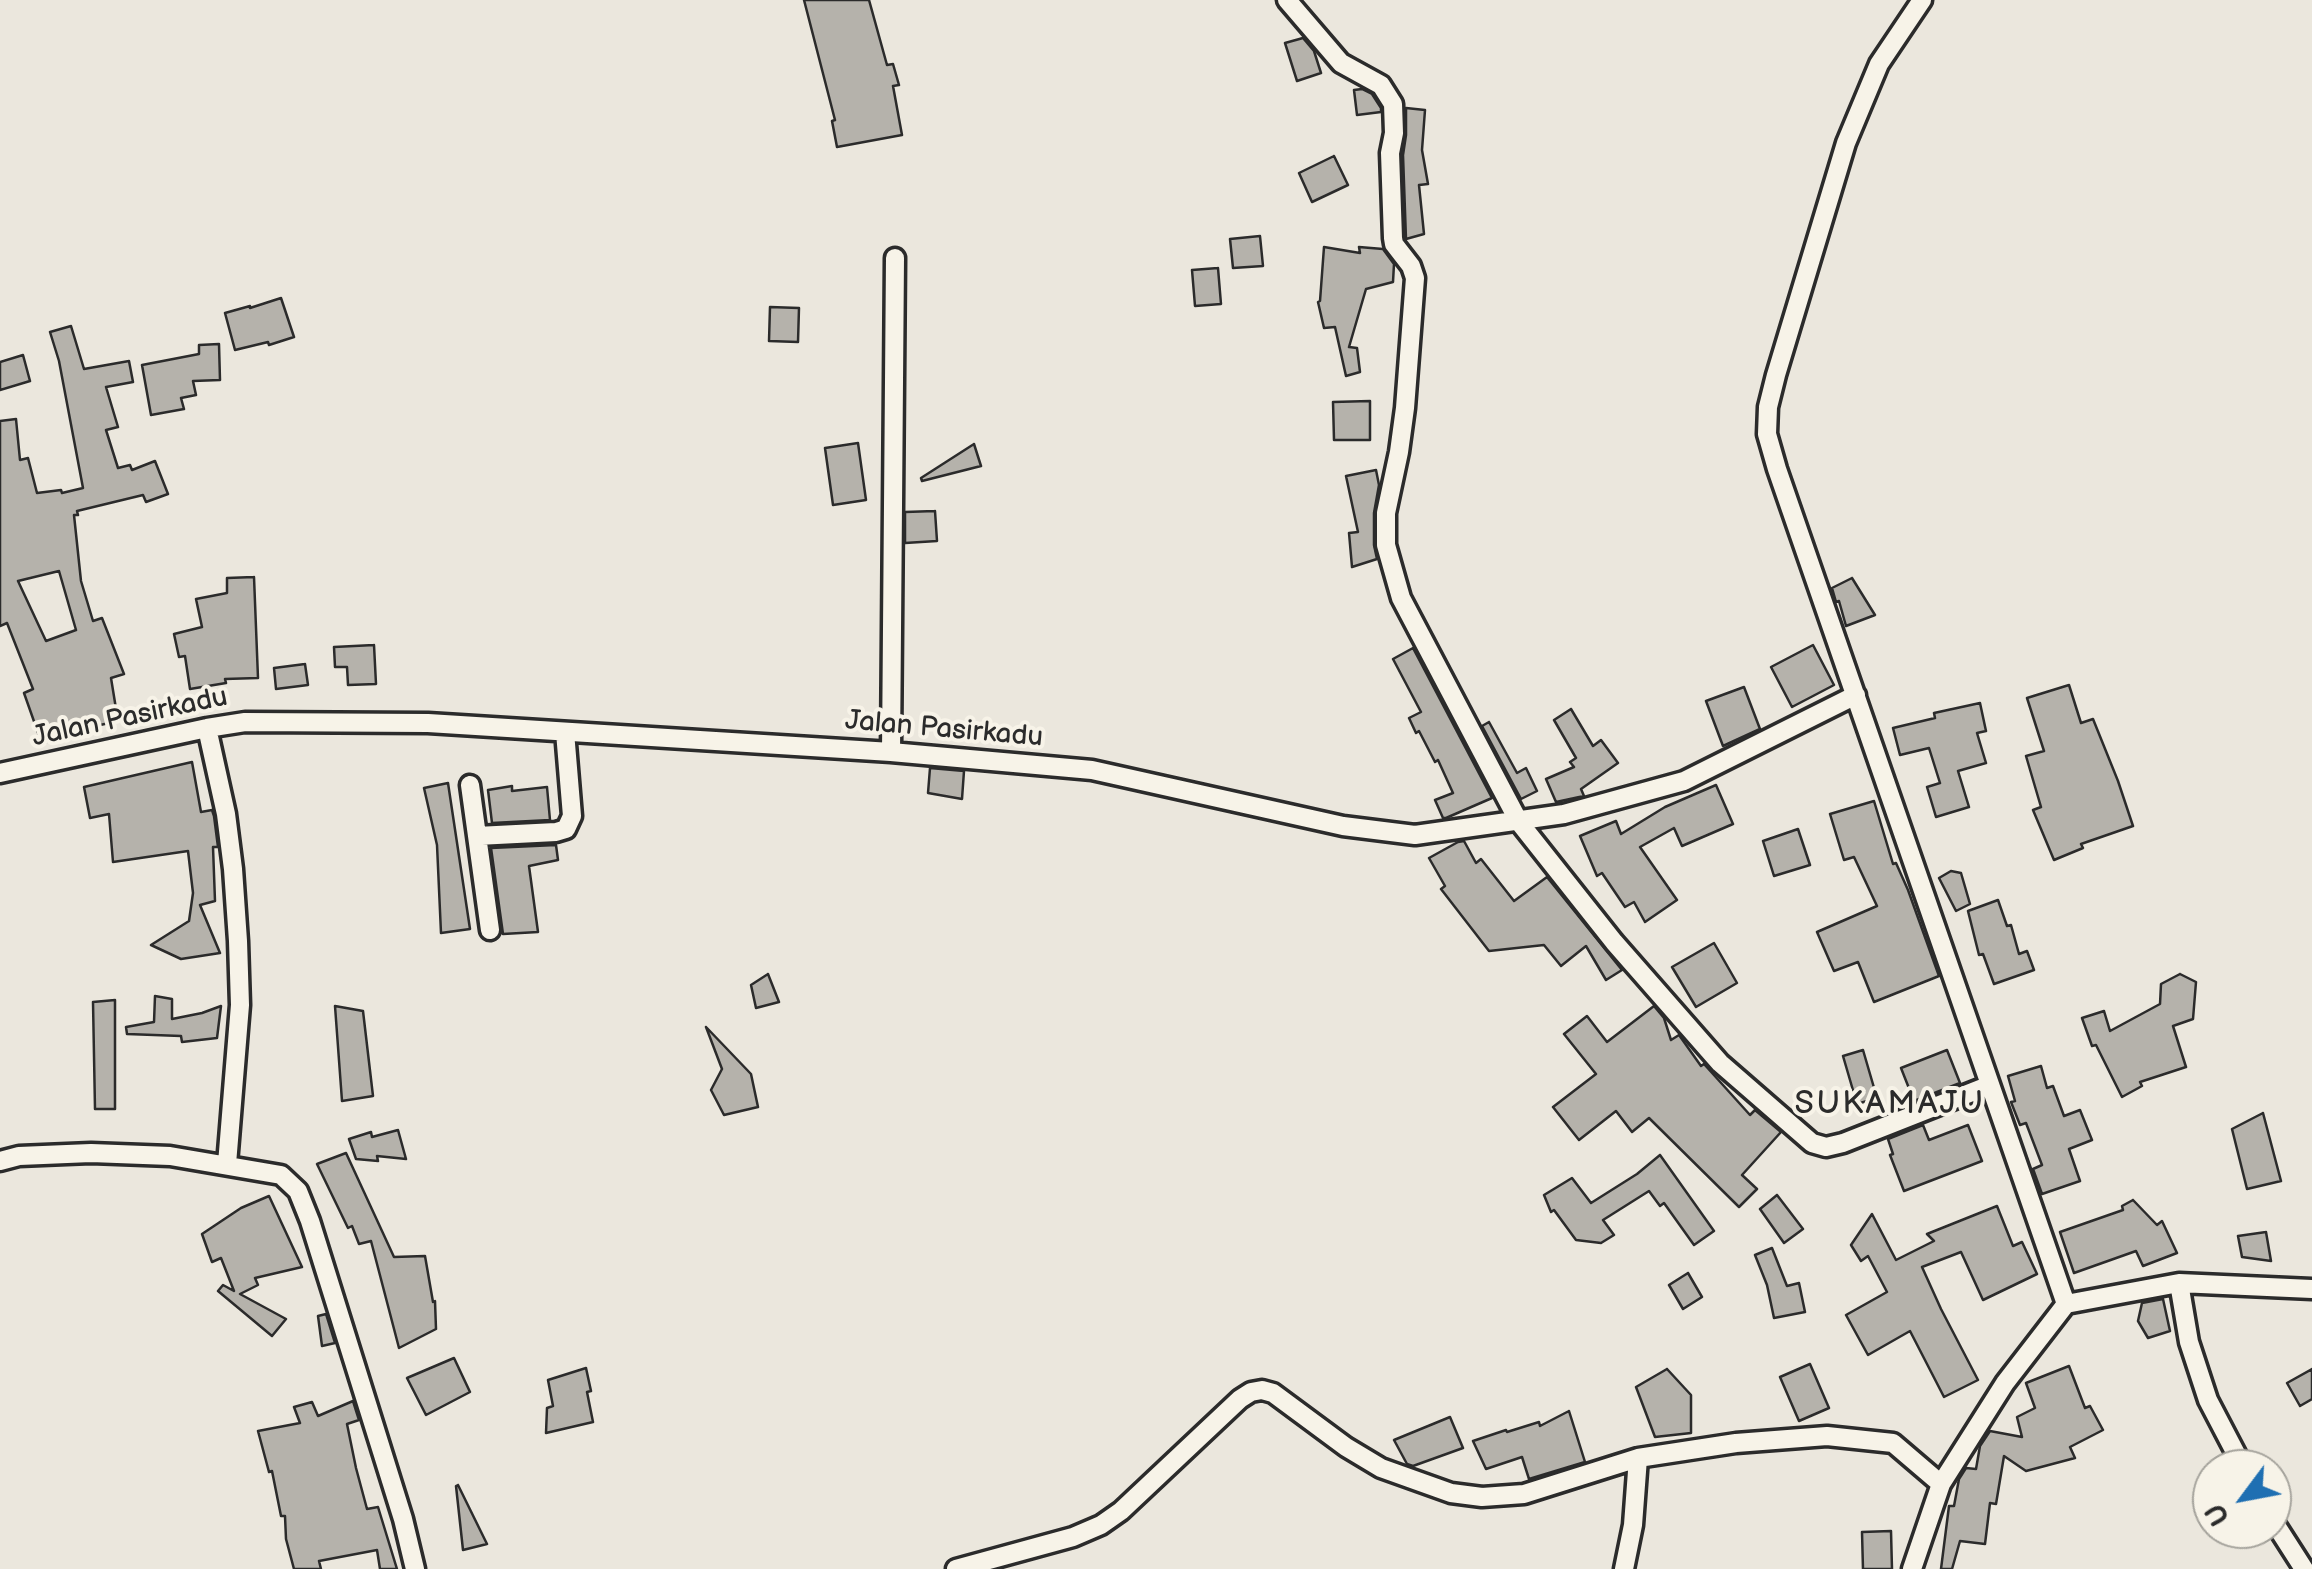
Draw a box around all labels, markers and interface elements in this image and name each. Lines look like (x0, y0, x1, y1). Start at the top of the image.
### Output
street label: Jalan Pasirkadu (29, 681, 231, 755)
street label: Jalan Pasirkadu (844, 705, 1044, 755)
district label: SUKAMAJU (1795, 1086, 1985, 1124)
north arrow (2192, 1449, 2292, 1549)
text: U (2199, 1497, 2237, 1531)

